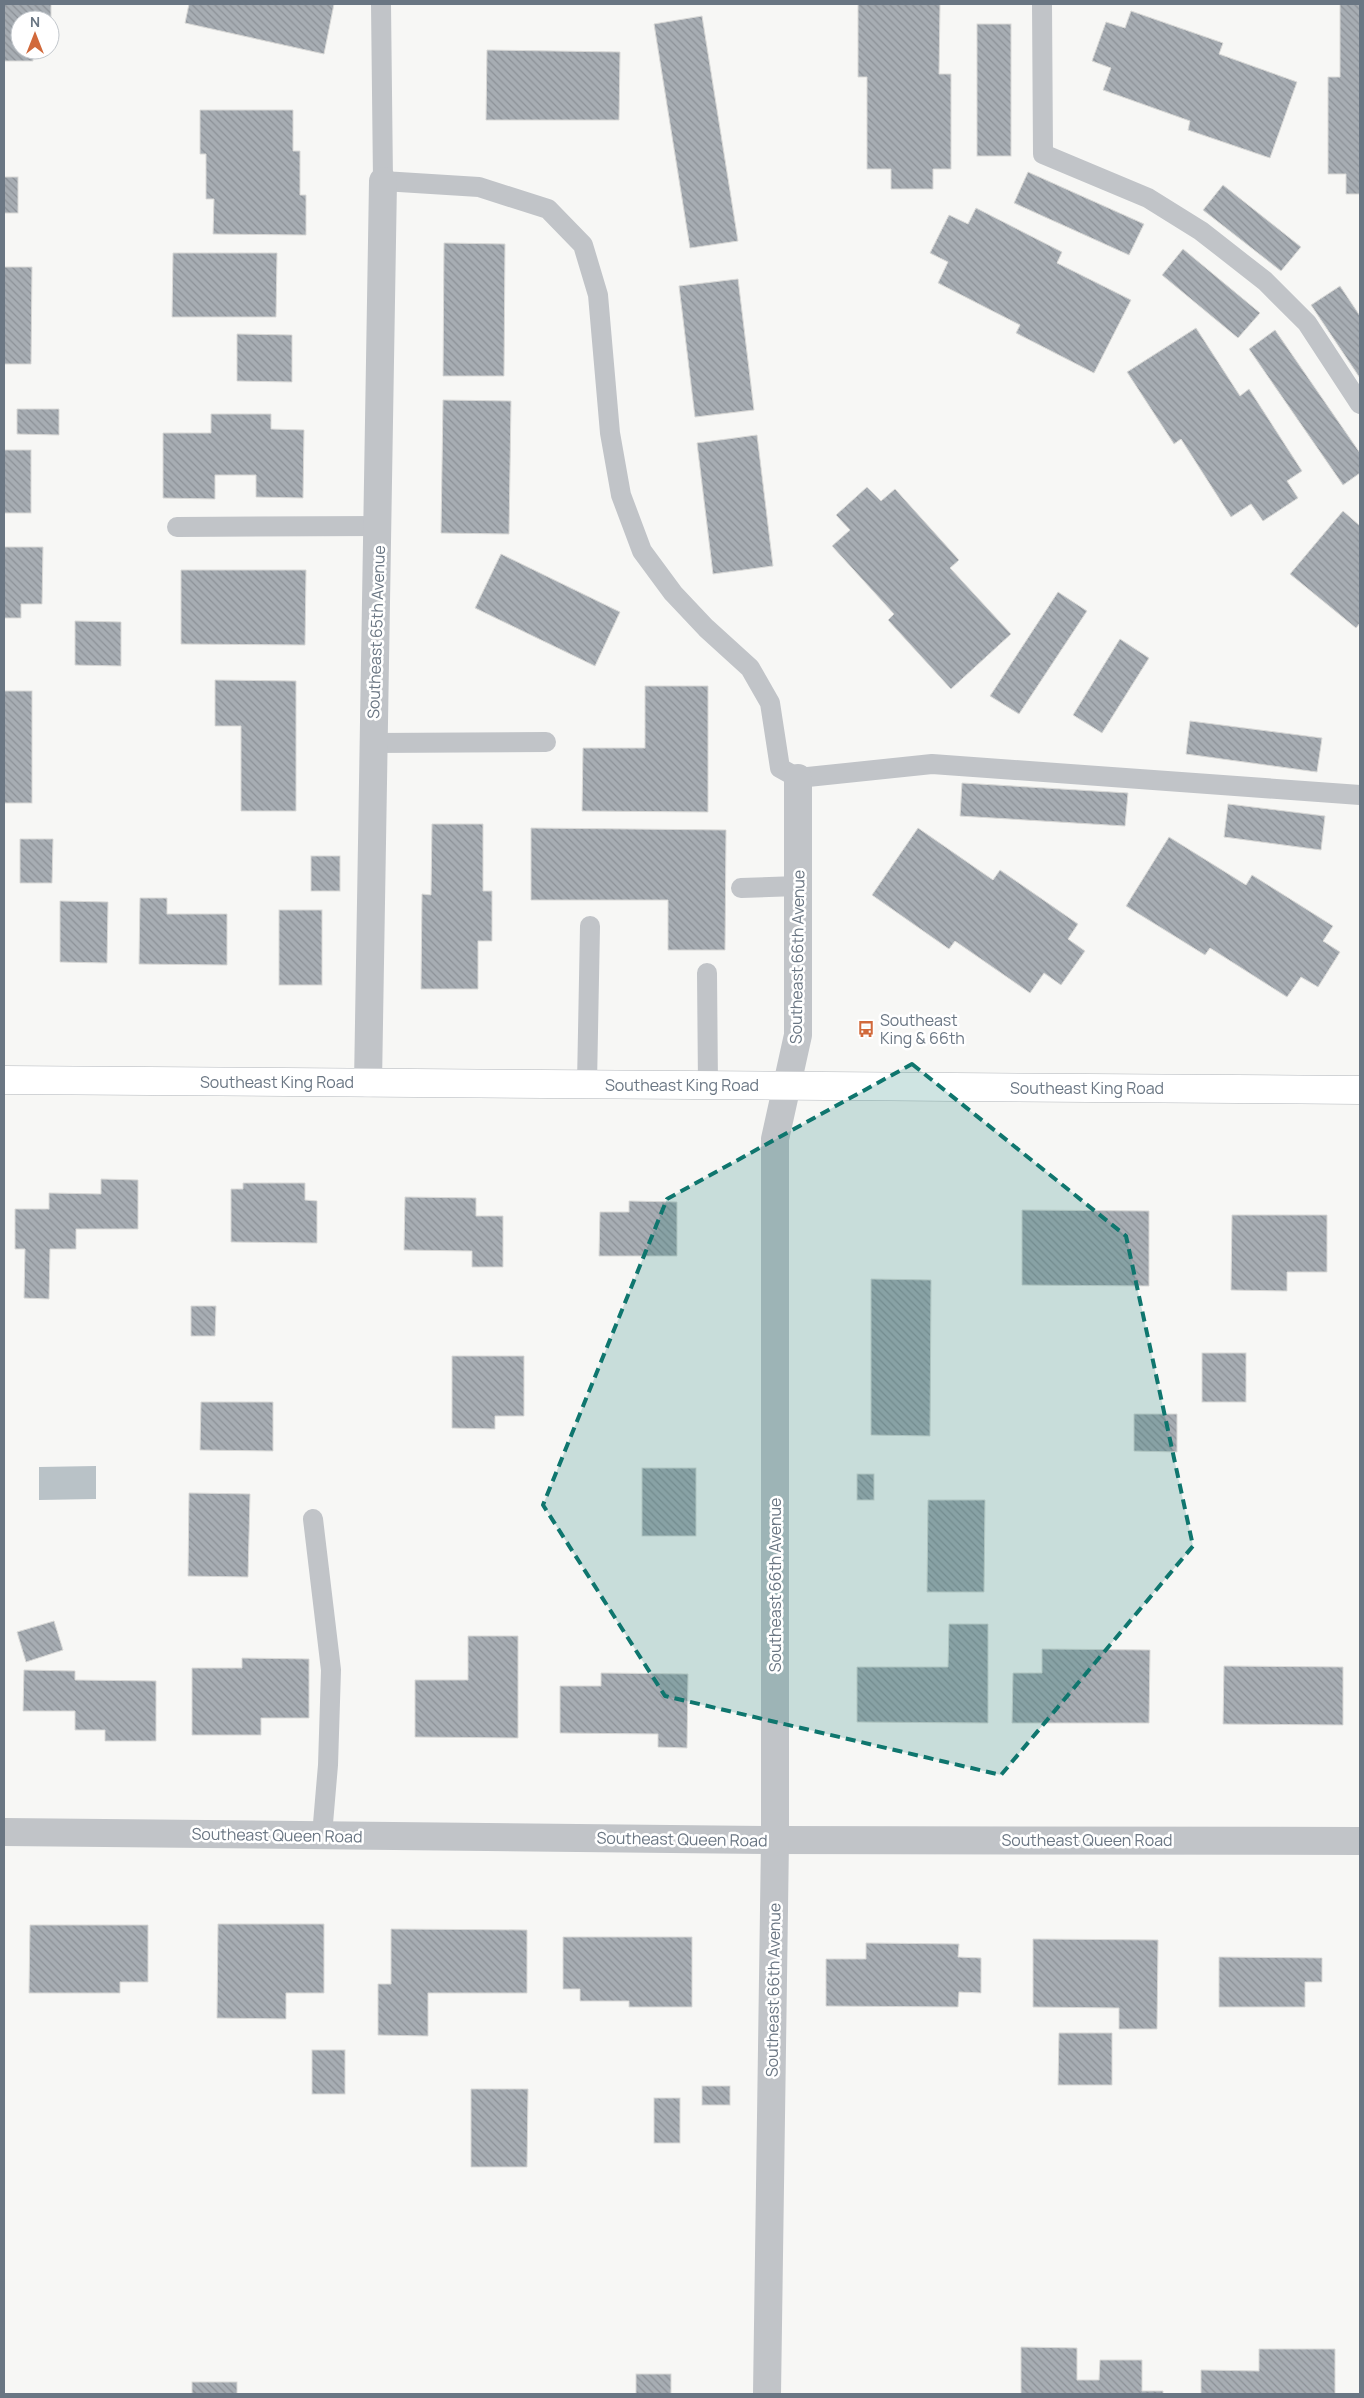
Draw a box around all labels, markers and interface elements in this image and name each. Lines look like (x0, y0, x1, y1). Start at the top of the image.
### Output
north arrow (10, 10, 60, 60)
text: N (30, 12, 40, 31)
street label: Southeast 65th Avenue (362, 545, 390, 719)
street label: Southeast 66th Avenue (784, 870, 810, 1044)
place label: Southeast King & 66th (880, 1009, 965, 1049)
bus stop icon: Southeast King & 66th (856, 1019, 876, 1039)
street label: Southeast King Road (200, 1071, 354, 1093)
street label: Southeast King Road (605, 1074, 759, 1096)
street label: Southeast King Road (1010, 1077, 1164, 1099)
street label: Southeast 66th Avenue (764, 1498, 786, 1672)
street label: Southeast Queen Road (191, 1823, 363, 1847)
street label: Southeast Queen Road (596, 1827, 768, 1851)
street label: Southeast Queen Road (1002, 1829, 1173, 1851)
street label: Southeast 66th Avenue (760, 1903, 786, 2077)

